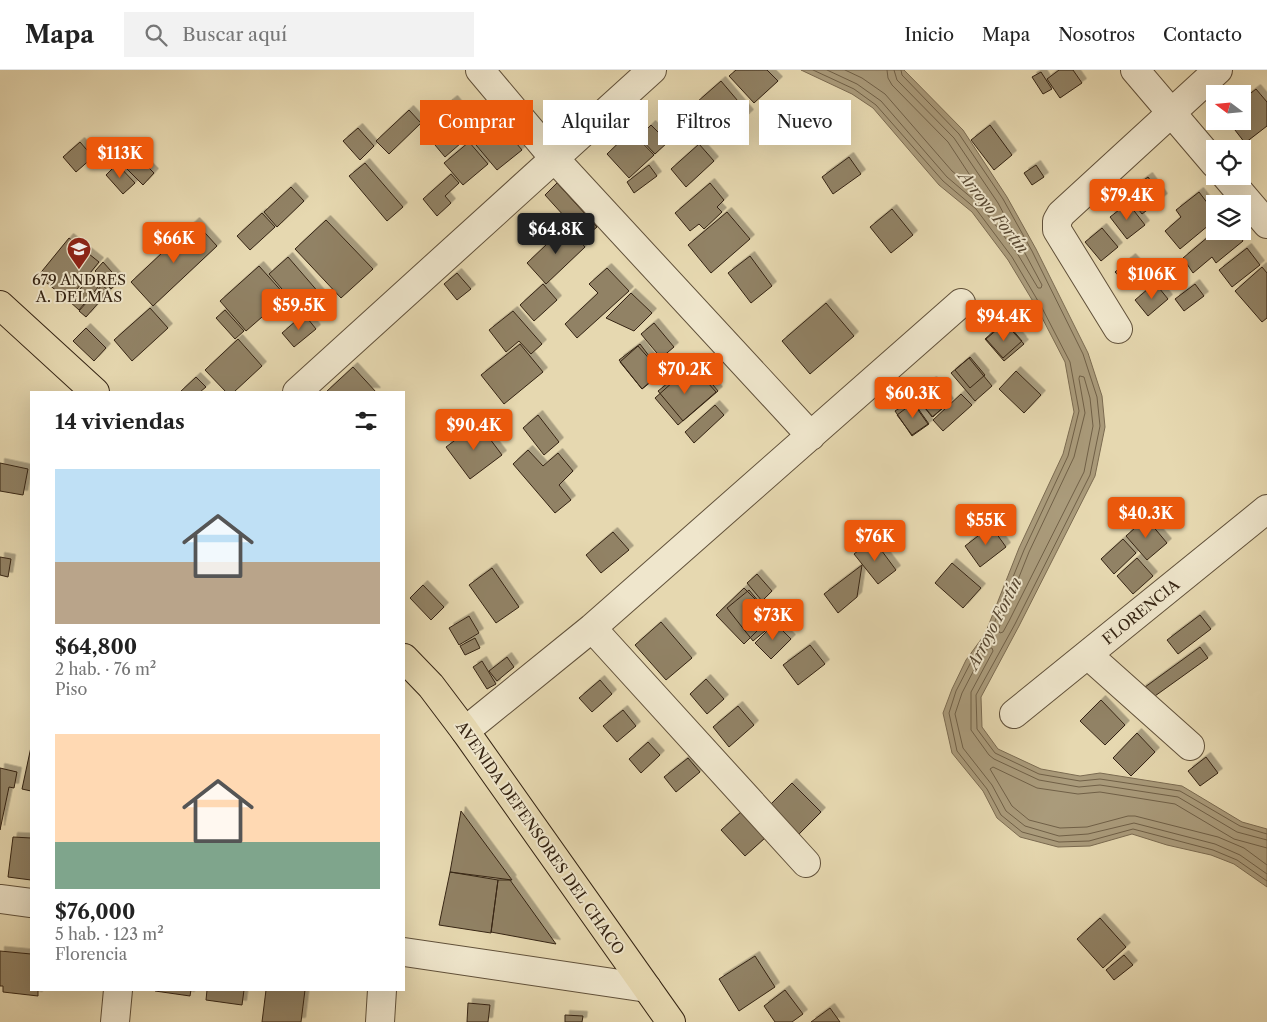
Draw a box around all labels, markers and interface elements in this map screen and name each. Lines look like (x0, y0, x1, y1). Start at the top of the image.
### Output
search box (124, 12, 474, 57)
text: Mapa (25, 20, 94, 49)
icon: search (142, 21, 170, 49)
text: Buscar aquí (182, 23, 287, 46)
text: Inicio (905, 24, 954, 46)
text: Mapa (982, 24, 1030, 46)
text: Nosotros (1058, 24, 1135, 46)
text: Contacto (1163, 24, 1242, 46)
north arrow (1206, 85, 1251, 130)
map controls (1206, 85, 1251, 240)
chip: Comprar (420, 100, 533, 145)
chip: Alquilar (543, 100, 648, 145)
chip: Filtros (658, 100, 749, 145)
chip: Nuevo (759, 100, 851, 145)
pin: $113K (85, 136, 155, 179)
button: locate (1206, 140, 1251, 185)
text: $113K (97, 143, 143, 163)
water label: Arroyo Fortín (953, 164, 1033, 257)
pin: $79.4K (1086, 178, 1168, 221)
text: $79.4K (1101, 185, 1153, 205)
button: layers (1206, 195, 1251, 240)
pin: $64.8K (515, 212, 597, 255)
text: $64.8K (528, 219, 584, 239)
pin: $66K (144, 222, 204, 264)
text: $66K (154, 228, 194, 248)
school or university icon: 679 ANDRES A. DELMAS (66, 236, 92, 270)
pin: $106K (1117, 258, 1187, 300)
text: $106K (1128, 264, 1176, 284)
place label: 679 ANDRES A. DELMAS (32, 270, 126, 306)
pin: $59.5K (258, 288, 340, 331)
text: $59.5K (273, 295, 325, 315)
pin: $94.4K (963, 300, 1045, 342)
text: $94.4K (977, 306, 1031, 326)
pin: $70.2K (644, 352, 726, 395)
text: $70.2K (658, 359, 712, 379)
pin: $60.3K (872, 376, 954, 419)
text: $60.3K (886, 383, 940, 403)
icon: filters (352, 407, 380, 435)
pin: $90.4K (433, 408, 515, 451)
text: 14 viviendas (55, 409, 185, 434)
text: $90.4K (446, 415, 502, 435)
pin: $40.3K (1105, 496, 1187, 539)
icon: home (173, 501, 263, 591)
text: $40.3K (1119, 503, 1173, 523)
pin: $55K (956, 504, 1016, 546)
text: $55K (966, 510, 1006, 530)
pin: $76K (845, 520, 905, 562)
text: $76K (855, 526, 895, 546)
water label: Arroyo Fortín (961, 574, 1026, 675)
street label: FLORENCIA (1098, 574, 1184, 648)
pin: $73K (743, 598, 803, 641)
text: $73K (753, 605, 793, 625)
text: $64,800 (55, 634, 137, 659)
text: 2 hab. · 76 m² (55, 659, 156, 679)
text: Piso (55, 679, 87, 699)
street label: AVENIDA DEFENSORES DEL CHACO (452, 717, 629, 958)
icon: home (173, 766, 263, 856)
text: $76,000 (55, 899, 135, 924)
text: 5 hab. · 123 m² (55, 924, 164, 944)
text: Florencia (55, 944, 127, 964)

